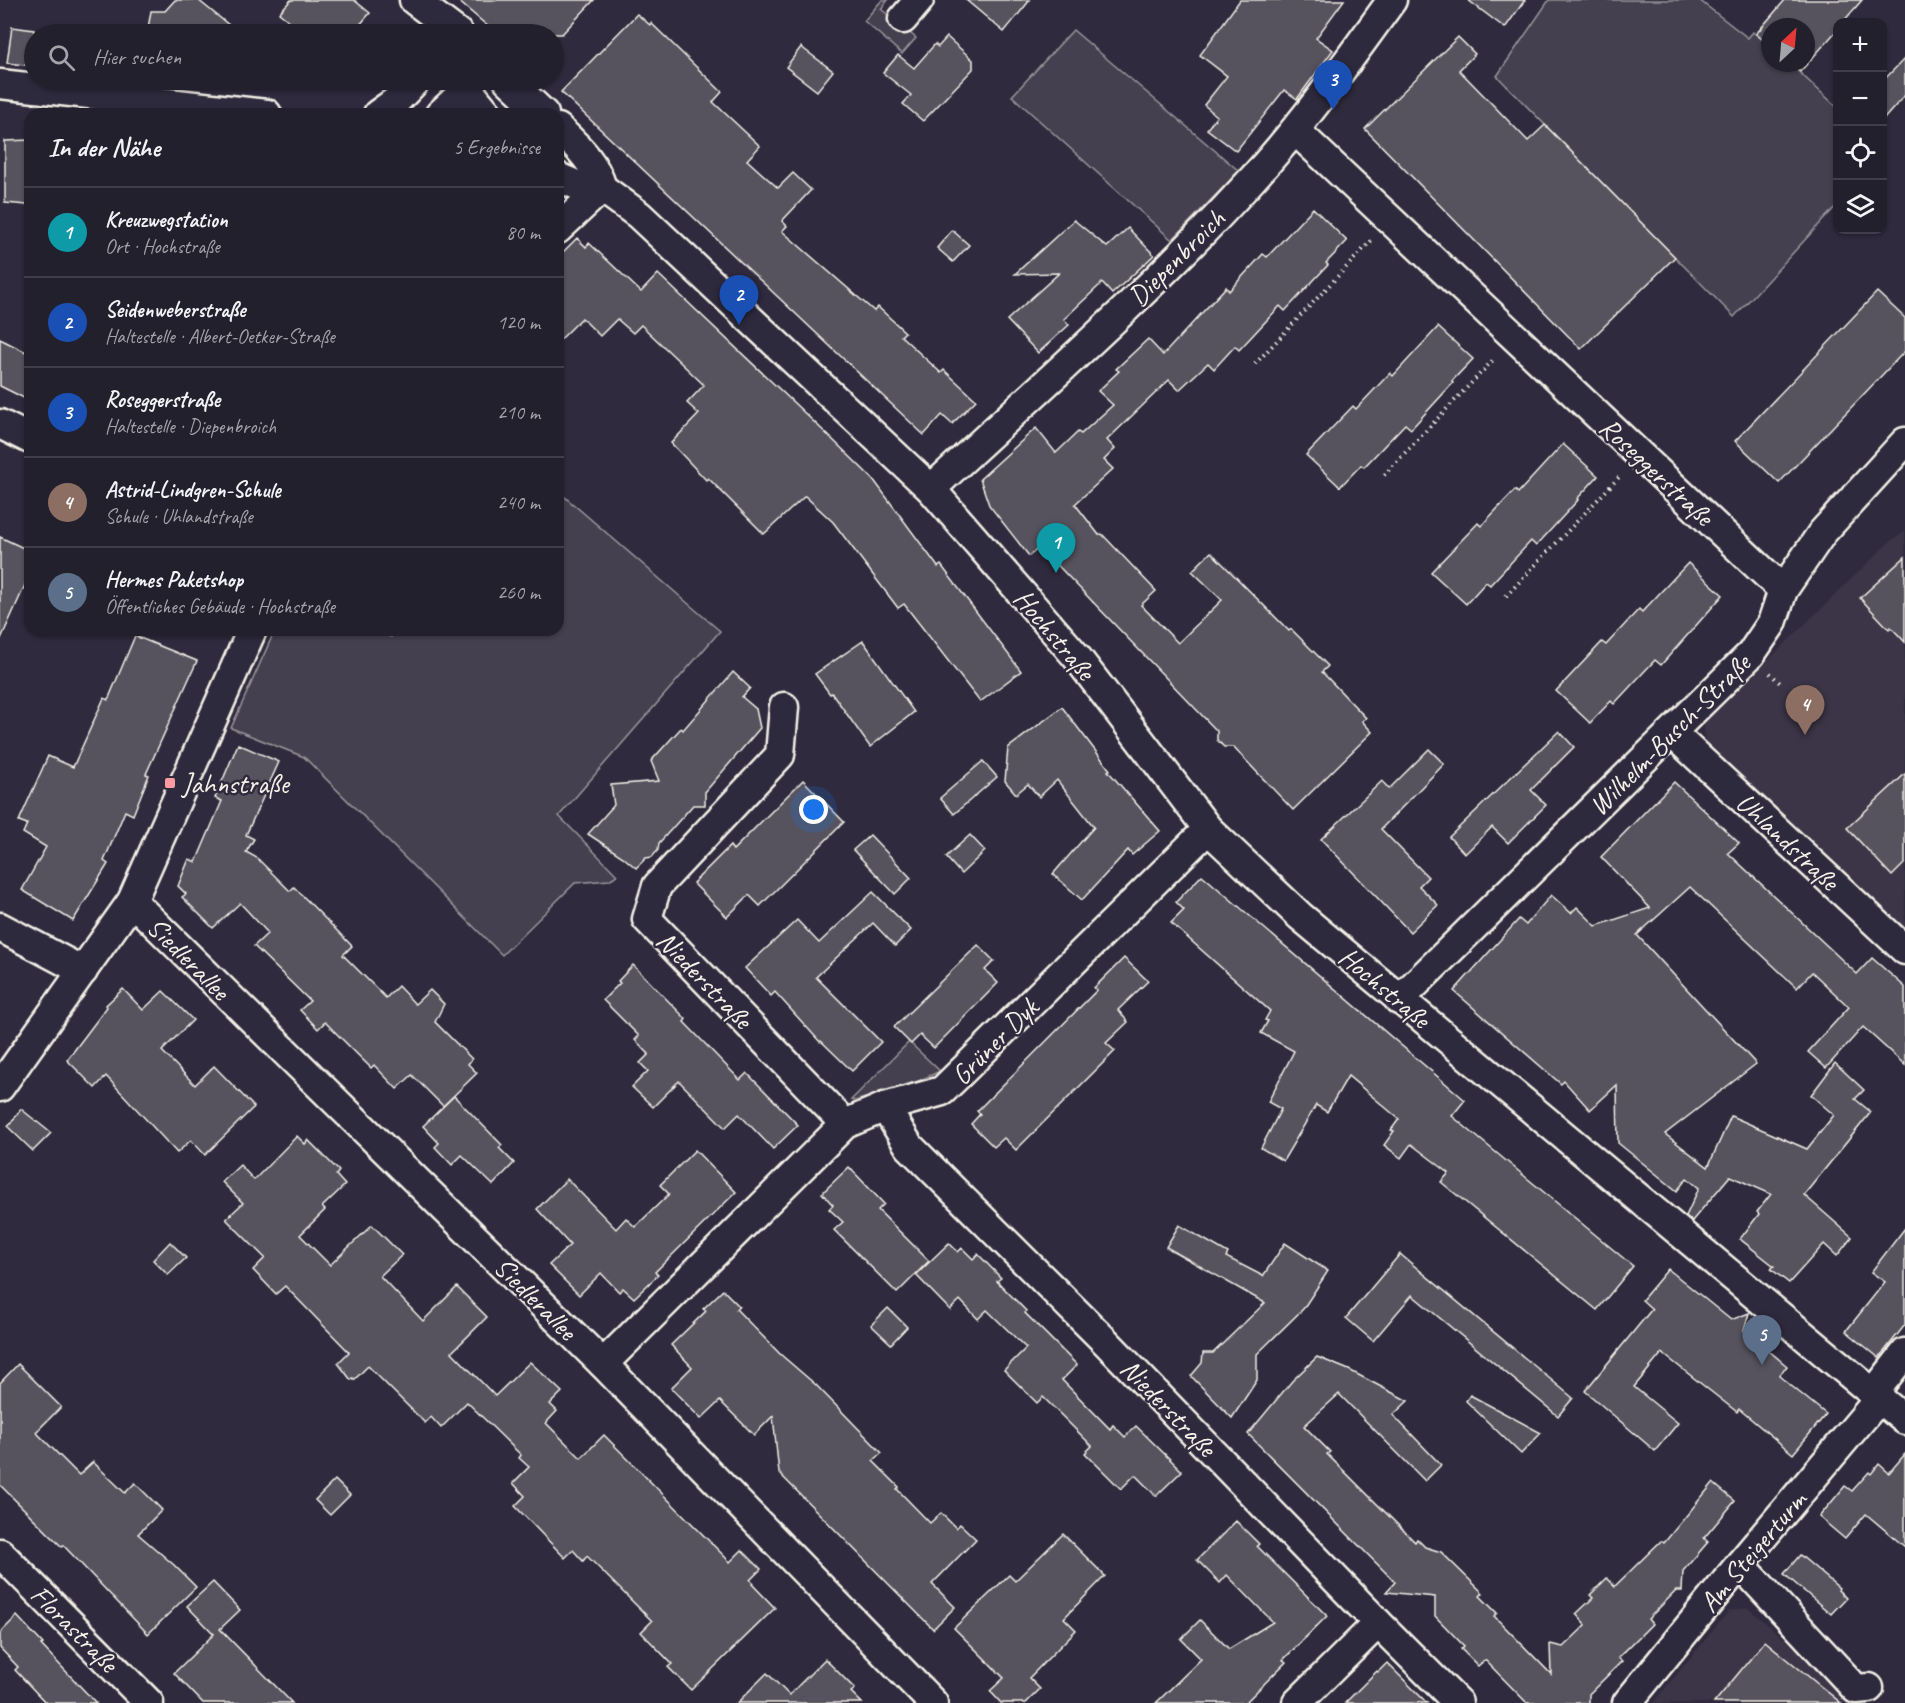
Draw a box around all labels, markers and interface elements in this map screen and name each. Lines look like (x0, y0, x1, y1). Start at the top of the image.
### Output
north arrow (1761, 18, 1815, 72)
map controls (1833, 18, 1887, 234)
button: + (1833, 18, 1887, 72)
search box (24, 24, 564, 90)
icon: search (45, 41, 78, 74)
text: Hier suchen (93, 43, 181, 71)
pin: 3 (1314, 60, 1352, 110)
button: − (1833, 72, 1887, 126)
button: locate (1833, 126, 1887, 180)
text: In der Nähe (48, 131, 160, 164)
text: 5 Ergebnisse (453, 135, 540, 160)
button: layers (1833, 180, 1887, 234)
street label: Diepenbroich (1120, 201, 1232, 313)
text: Kreuzwegstation (105, 206, 228, 234)
text: 1 (63, 220, 72, 245)
text: 80 m (506, 220, 540, 245)
text: Ort · Hochstraße (105, 234, 220, 259)
pin: 2 (720, 276, 758, 325)
text: Seidenweberstraße (105, 296, 245, 324)
text: 2 (63, 310, 72, 335)
text: 120 m (497, 310, 540, 335)
text: Haltestelle · Albert-Oetker-Straße (105, 324, 335, 349)
text: Roseggerstraße (105, 386, 220, 414)
text: 3 (63, 400, 72, 425)
text: 210 m (497, 400, 540, 425)
street label: Roseggerstraße (1592, 410, 1722, 534)
text: Haltestelle · Diepenbroich (105, 414, 276, 439)
text: Astrid-Lindgren-Schule (105, 476, 281, 504)
text: 4 (63, 490, 72, 515)
text: 240 m (497, 490, 540, 515)
text: Schule · Uhlandstraße (105, 504, 253, 529)
pin: 1 (1036, 524, 1076, 573)
text: Hermes Paketshop (105, 566, 243, 594)
text: 5 (63, 580, 72, 605)
text: 260 m (497, 580, 540, 605)
street label: Hochstraße (1006, 581, 1104, 689)
text: Öffentliches Gebäude · Hochstraße (105, 594, 335, 619)
street label: Wilhelm-Busch-Straße (1581, 645, 1759, 823)
pin: 4 (1786, 686, 1824, 735)
place label: Jahnstraße (180, 766, 290, 801)
marker: Jahnstraße (163, 776, 177, 790)
street label: Uhlandstraße (1729, 785, 1848, 899)
your location (799, 795, 828, 824)
street label: Siedlerallee (140, 909, 239, 1009)
street label: Niederstraße (649, 923, 761, 1037)
street label: Hochstraße (1332, 939, 1439, 1037)
street label: Grüner Dyk (944, 989, 1047, 1092)
street label: Siedlerallee (487, 1249, 586, 1349)
pin: 5 (1742, 1316, 1782, 1365)
street label: Niederstraße (1113, 1351, 1225, 1465)
street label: Am Steigerturm (1691, 1482, 1815, 1619)
street label: Florastraße (23, 1577, 127, 1681)

